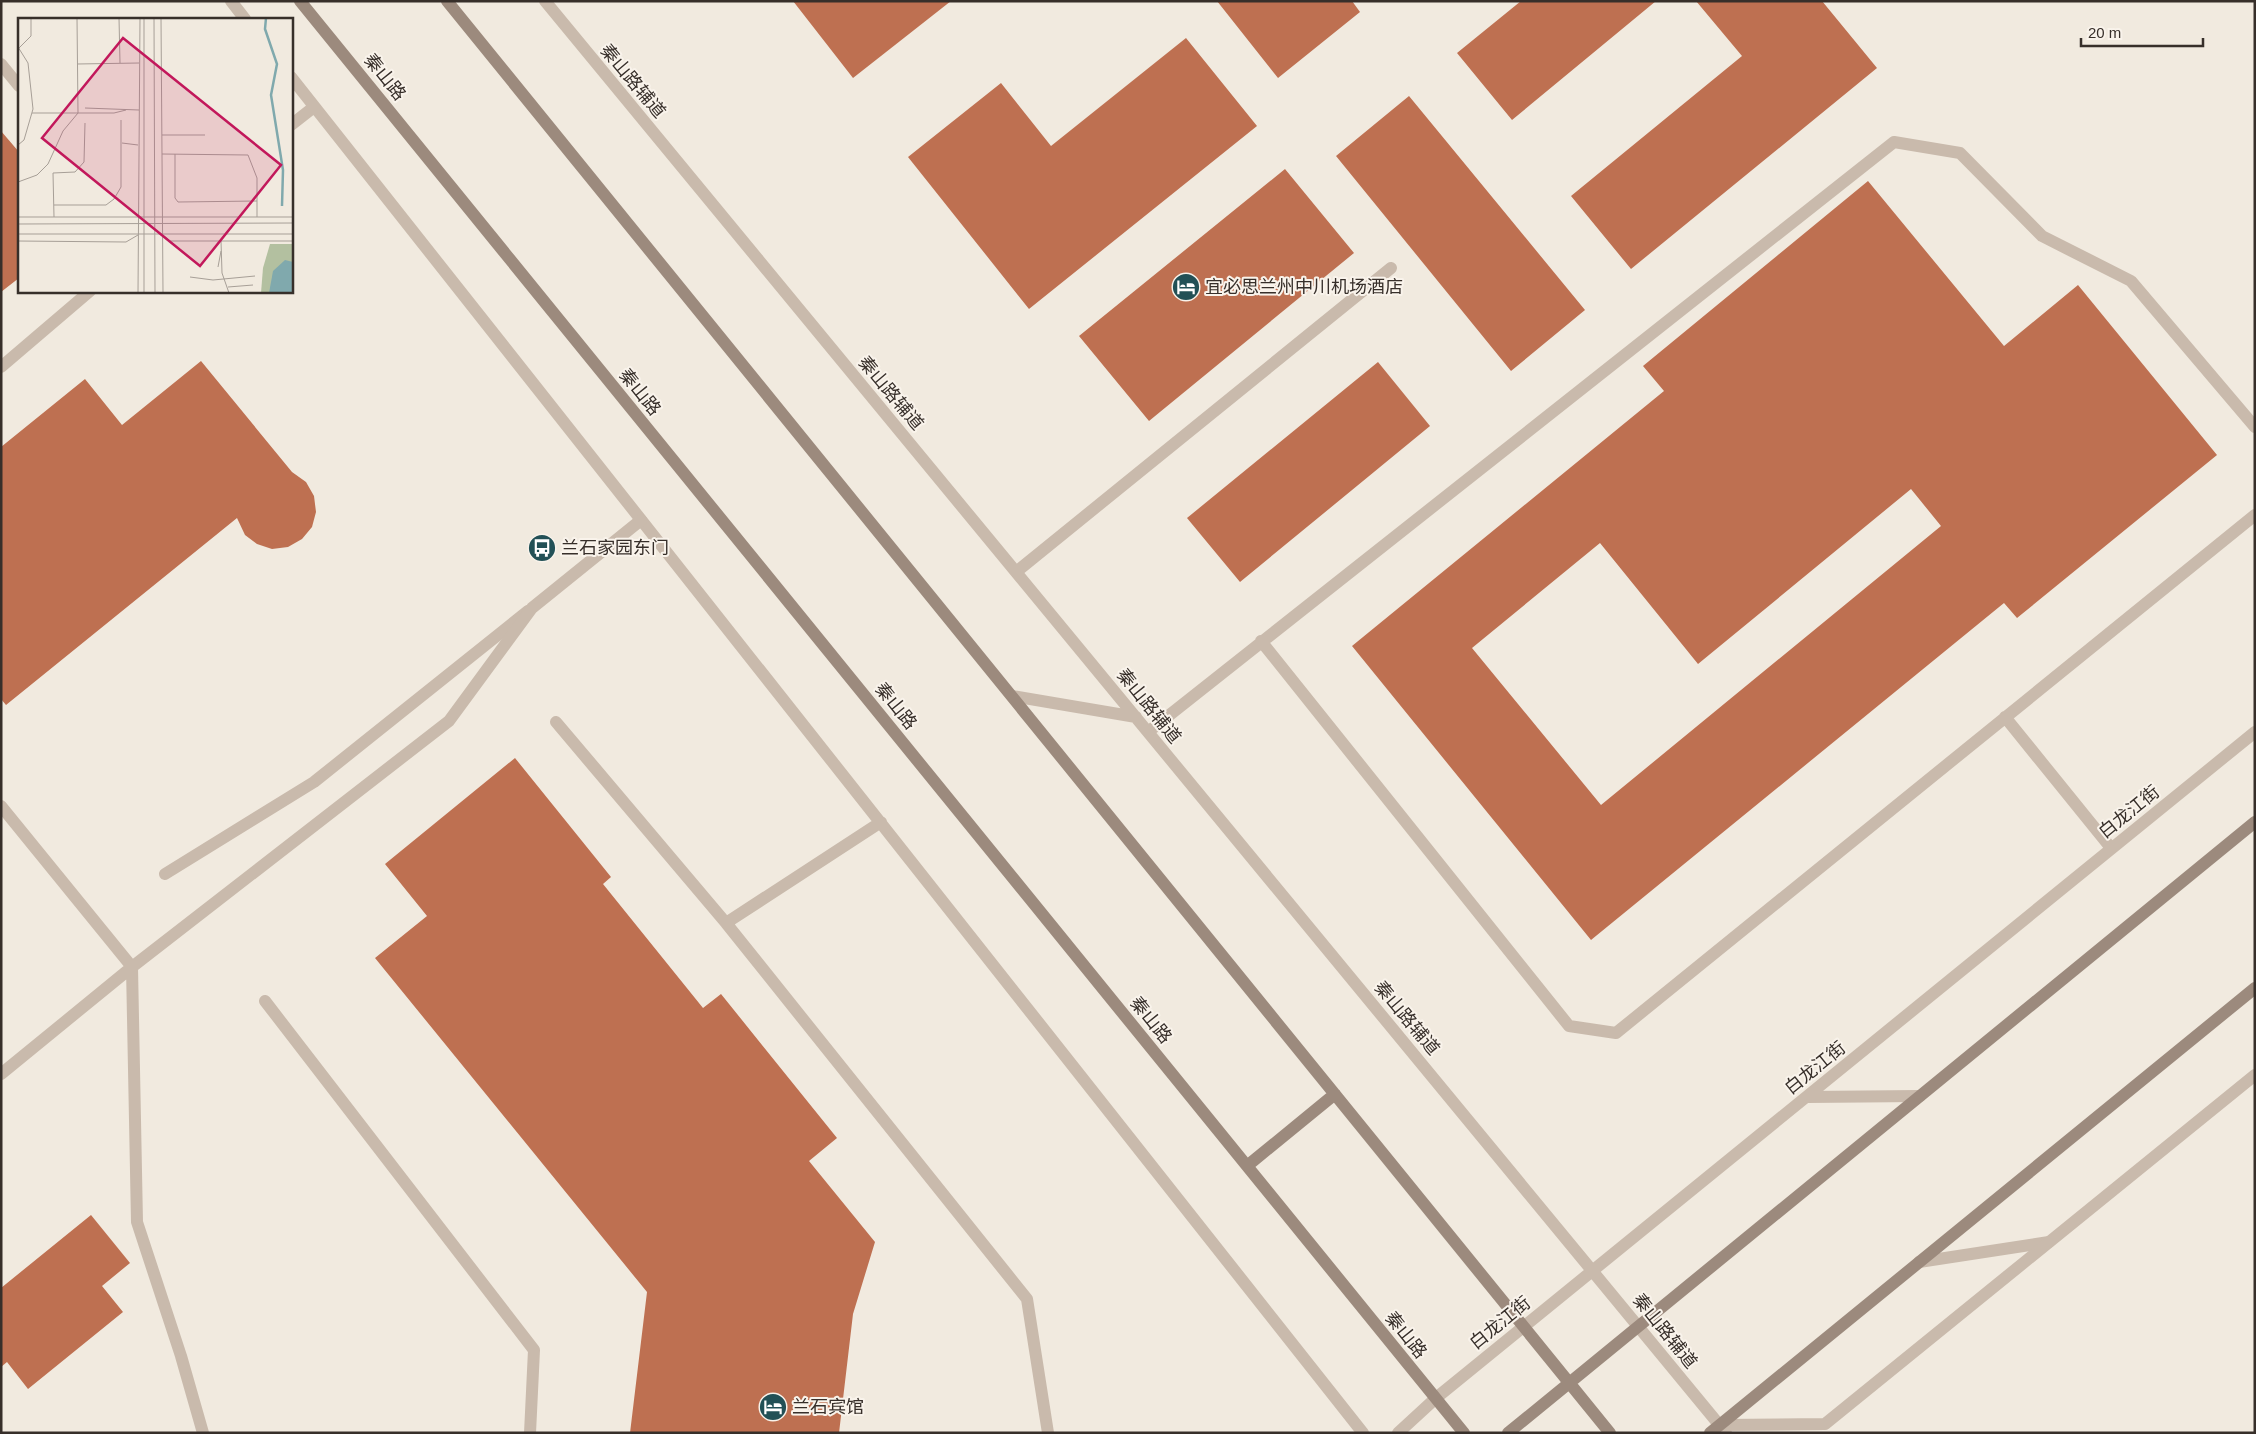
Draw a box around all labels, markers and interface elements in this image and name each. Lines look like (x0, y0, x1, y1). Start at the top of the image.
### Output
scale bar (2081, 15, 2204, 47)
inset map (18, 18, 292, 292)
text: 20 m (2088, 24, 2121, 41)
street label: 秦山路辅道 (596, 40, 670, 122)
street label: 秦山路 (360, 50, 410, 104)
hotel icon: 宜必思兰州中川机场酒店 (1171, 272, 1201, 302)
place label: 宜必思兰州中川机场酒店 (1205, 277, 1403, 297)
street label: 秦山路辅道 (854, 352, 928, 434)
street label: 秦山路 (615, 365, 665, 419)
bus stop icon: 兰石家园东门 (527, 533, 557, 563)
place label: 兰石家园东门 (561, 538, 669, 558)
street label: 秦山路辅道 (1113, 665, 1185, 747)
street label: 秦山路 (871, 679, 921, 733)
street label: 白龙江街 (2095, 782, 2163, 842)
street label: 秦山路辅道 (1370, 977, 1444, 1059)
street label: 秦山路 (1126, 993, 1176, 1047)
street label: 白龙江街 (1781, 1038, 1849, 1098)
street label: 秦山路辅道 (1629, 1290, 1701, 1372)
street label: 白龙江街 (1466, 1293, 1534, 1353)
street label: 秦山路 (1381, 1308, 1431, 1362)
hotel icon: 兰石宾馆 (758, 1392, 788, 1422)
place label: 兰石宾馆 (792, 1397, 864, 1417)

